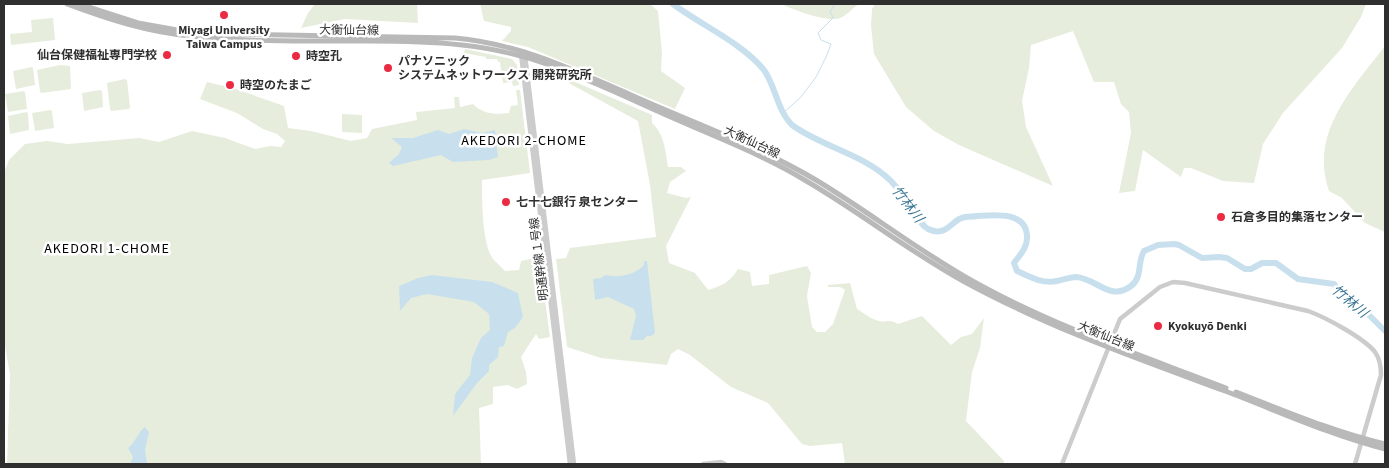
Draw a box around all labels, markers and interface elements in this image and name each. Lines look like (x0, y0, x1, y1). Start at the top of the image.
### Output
marker: Miyagi University Taiwa Campus (218, 9, 230, 21)
street label: 大衡仙台線 (319, 21, 379, 40)
place label: Miyagi University Taiwa Campus (178, 22, 271, 53)
place label: 仙台保健福祉専門学校 (37, 47, 157, 64)
place label: 時空孔 (306, 48, 342, 65)
marker: 仙台保健福祉専門学校 (161, 49, 173, 61)
marker: 時空孔 (290, 50, 302, 62)
place label: パナソニック システムネットワークス 開発研究所 (398, 53, 592, 84)
marker: パナソニック システムネットワークス 開発研究所 (382, 62, 394, 74)
place label: 時空のたまご (240, 77, 312, 94)
marker: 時空のたまご (224, 79, 236, 91)
street label: 大衡仙台線 (721, 122, 783, 163)
district label: AKEDORI 2-CHOME (461, 131, 587, 151)
water label: 竹林川 (886, 182, 929, 229)
place label: 七十七銀行 泉センター (516, 194, 638, 211)
marker: 七十七銀行 泉センター (500, 196, 512, 208)
place label: 石倉多目的集落センター (1231, 209, 1363, 226)
marker: 石倉多目的集落センター (1215, 211, 1227, 223)
street label: 明通幹線１号線 (526, 216, 553, 302)
district label: AKEDORI 1-CHOME (44, 239, 170, 259)
water label: 竹林川 (1327, 281, 1373, 324)
street label: 大衡仙台線 (1075, 317, 1137, 356)
place label: Kyokuyō Denki (1168, 318, 1247, 335)
marker: Kyokuyō Denki (1152, 320, 1164, 332)

